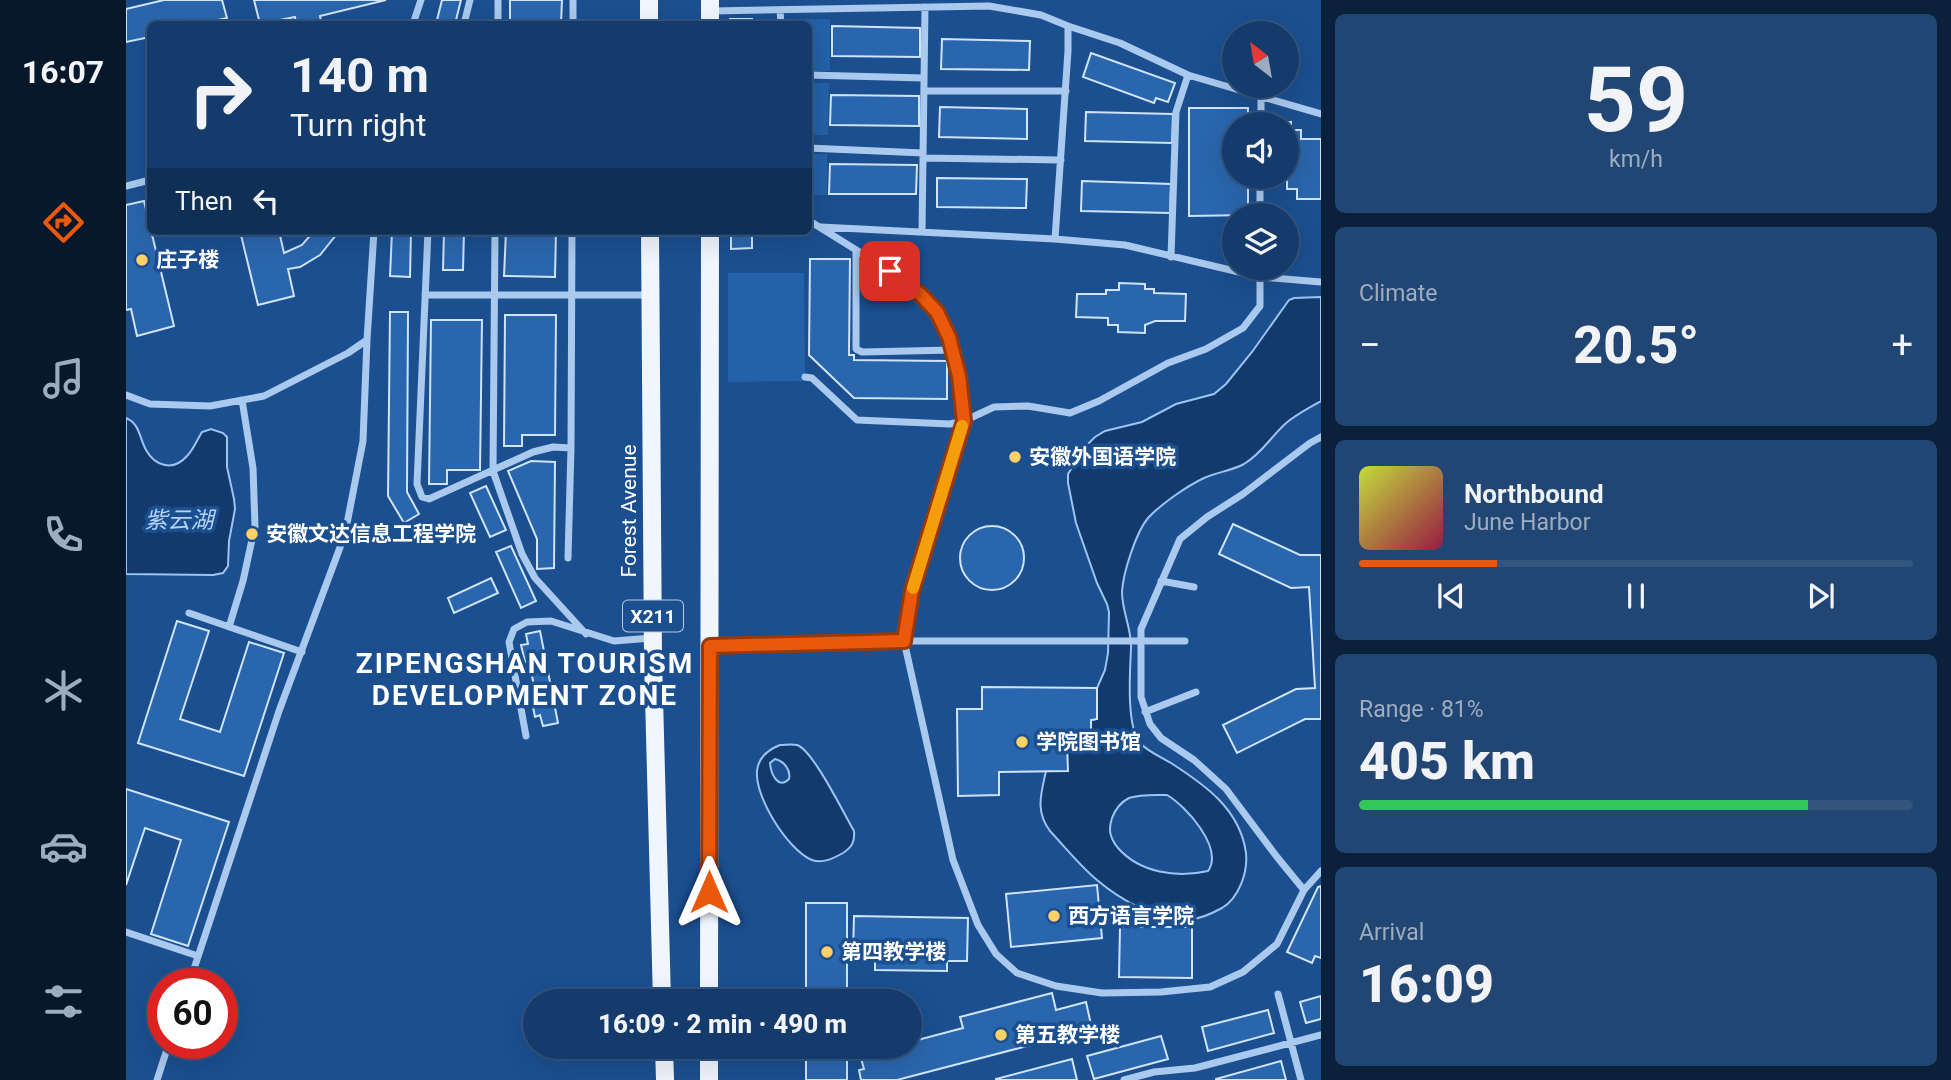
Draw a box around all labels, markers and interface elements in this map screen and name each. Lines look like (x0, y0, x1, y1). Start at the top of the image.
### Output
north arrow (1222, 21, 1298, 98)
map controls (1222, 21, 1299, 280)
text: 140 m (290, 47, 429, 104)
text: 59 (1584, 47, 1688, 153)
icon: right (175, 49, 266, 140)
text: 16:07 (22, 53, 104, 91)
text: Turn right (290, 106, 426, 144)
button: sound (1222, 112, 1299, 189)
text: km/h (1609, 146, 1663, 173)
icon: left (247, 182, 285, 220)
text: Then (175, 186, 233, 216)
icon: directions (39, 198, 88, 247)
button: layers (1222, 203, 1299, 280)
pin (860, 241, 920, 301)
place label: 庄子楼 (156, 248, 219, 272)
marker: 庄子楼 (134, 252, 150, 268)
icon: arrive (871, 252, 909, 290)
text: Climate (1359, 280, 1438, 307)
text: 20.5° (1573, 315, 1699, 376)
text: − (1359, 323, 1381, 367)
text: + (1891, 323, 1913, 367)
icon: music (39, 354, 88, 403)
street label: Forest Avenue (617, 444, 641, 578)
place label: 安徽外国语学院 (1029, 445, 1176, 469)
marker: 安徽外国语学院 (1007, 449, 1023, 465)
text: Northbound (1464, 479, 1604, 509)
water label: 紫云湖 (145, 507, 217, 534)
text: June Harbor (1464, 509, 1591, 536)
icon: phone (39, 510, 88, 559)
place label: 安徽文达信息工程学院 (266, 522, 476, 546)
marker: 安徽文达信息工程学院 (244, 526, 260, 542)
icon: previous (1432, 577, 1470, 615)
icon: pause (1617, 577, 1655, 615)
icon: next (1802, 577, 1840, 615)
road number: X211 (623, 600, 683, 632)
district label: ZIPENGSHAN TOURISM DEVELOPMENT ZONE (356, 647, 694, 712)
icon: climate (39, 666, 88, 715)
text: Range · 81% (1359, 696, 1484, 723)
place label: 学院图书馆 (1036, 730, 1141, 754)
text: 405 km (1359, 731, 1535, 792)
marker: 学院图书馆 (1014, 734, 1030, 750)
icon: car (39, 822, 88, 871)
position arrow (672, 855, 746, 929)
place label: 西方语言学院 (1068, 904, 1194, 928)
marker: 西方语言学院 (1046, 908, 1062, 924)
text: Arrival (1359, 919, 1424, 946)
place label: 第四教学楼 (841, 940, 946, 964)
marker: 第四教学楼 (819, 944, 835, 960)
text: 16:09 (1359, 954, 1494, 1015)
speed limit sign: 60 (147, 968, 238, 1059)
icon: filters (39, 977, 88, 1026)
text: 16:09 · 2 min · 490 m (598, 1009, 847, 1039)
place label: 第五教学楼 (1015, 1023, 1120, 1047)
marker: 第五教学楼 (993, 1027, 1009, 1043)

